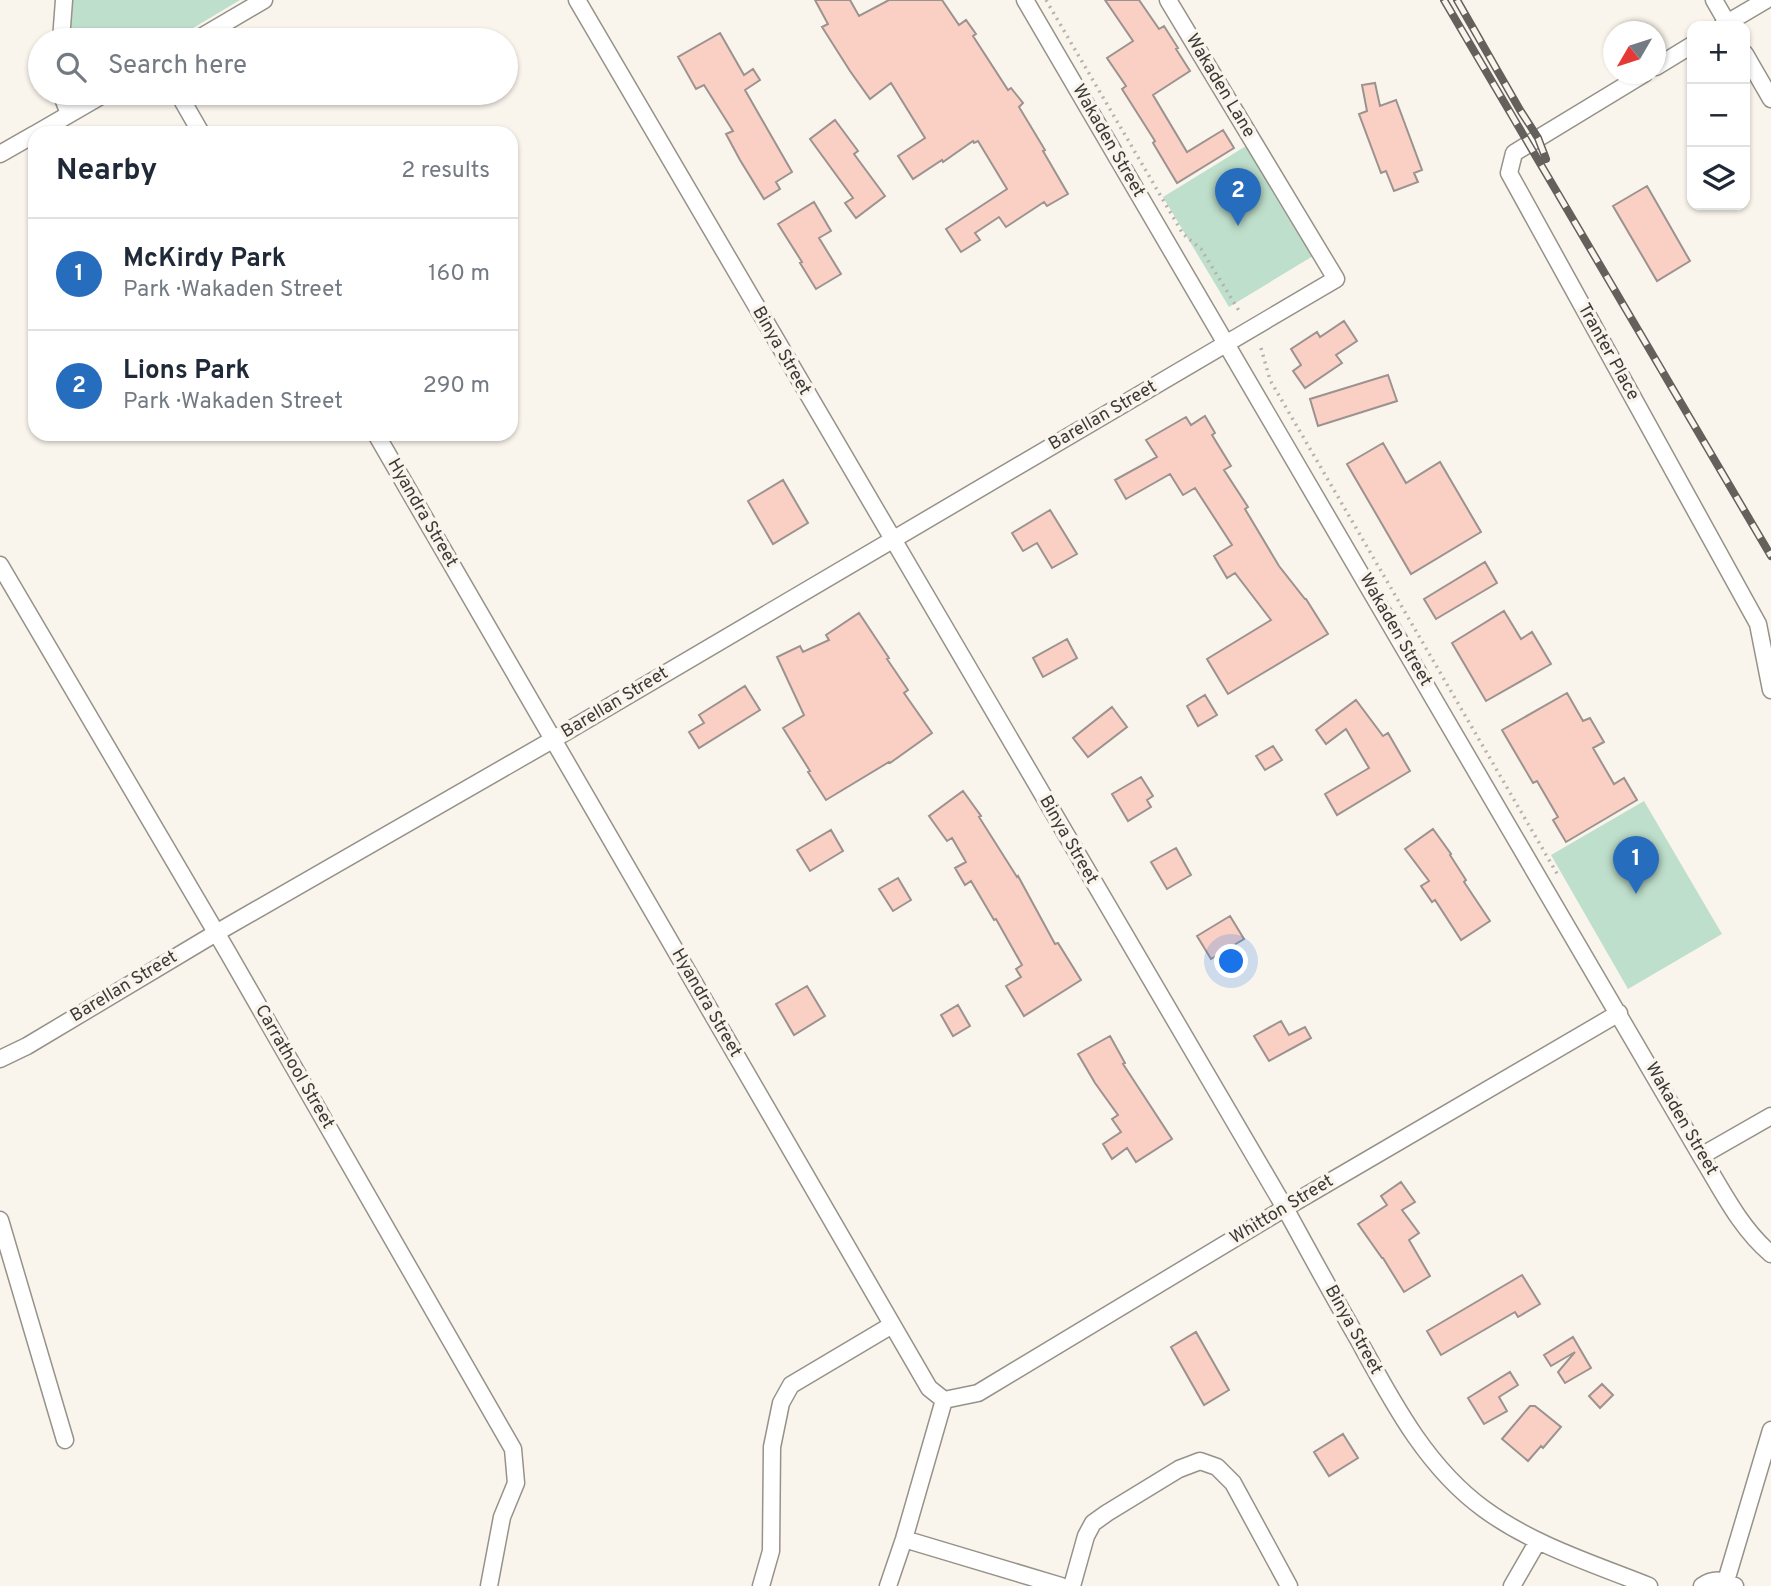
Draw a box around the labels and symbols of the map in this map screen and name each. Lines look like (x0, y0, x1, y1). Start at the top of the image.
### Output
north arrow (1603, 21, 1666, 84)
street label: Wakaden Lane (1180, 30, 1260, 142)
street label: Wakaden Street (1066, 80, 1150, 202)
pin: 2 (1215, 168, 1261, 226)
street label: Tranter Place (1572, 299, 1644, 405)
street label: Binya Street (746, 302, 816, 400)
street label: Barellan Street (1045, 376, 1161, 456)
street label: Hyandra Street (382, 454, 462, 572)
street label: Wakaden Street (1353, 569, 1437, 691)
street label: Barellan Street (557, 662, 673, 744)
street label: Binya Street (1033, 791, 1103, 889)
pin: 1 (1613, 836, 1659, 894)
street label: Hyandra Street (666, 944, 746, 1062)
your location (1214, 944, 1248, 978)
street label: Barellan Street (66, 946, 182, 1028)
street label: Carrathool Street (249, 1001, 339, 1133)
street label: Wakaden Street (1639, 1058, 1723, 1180)
street label: Whitton Street (1226, 1170, 1338, 1250)
street label: Binya Street (1319, 1281, 1387, 1379)

